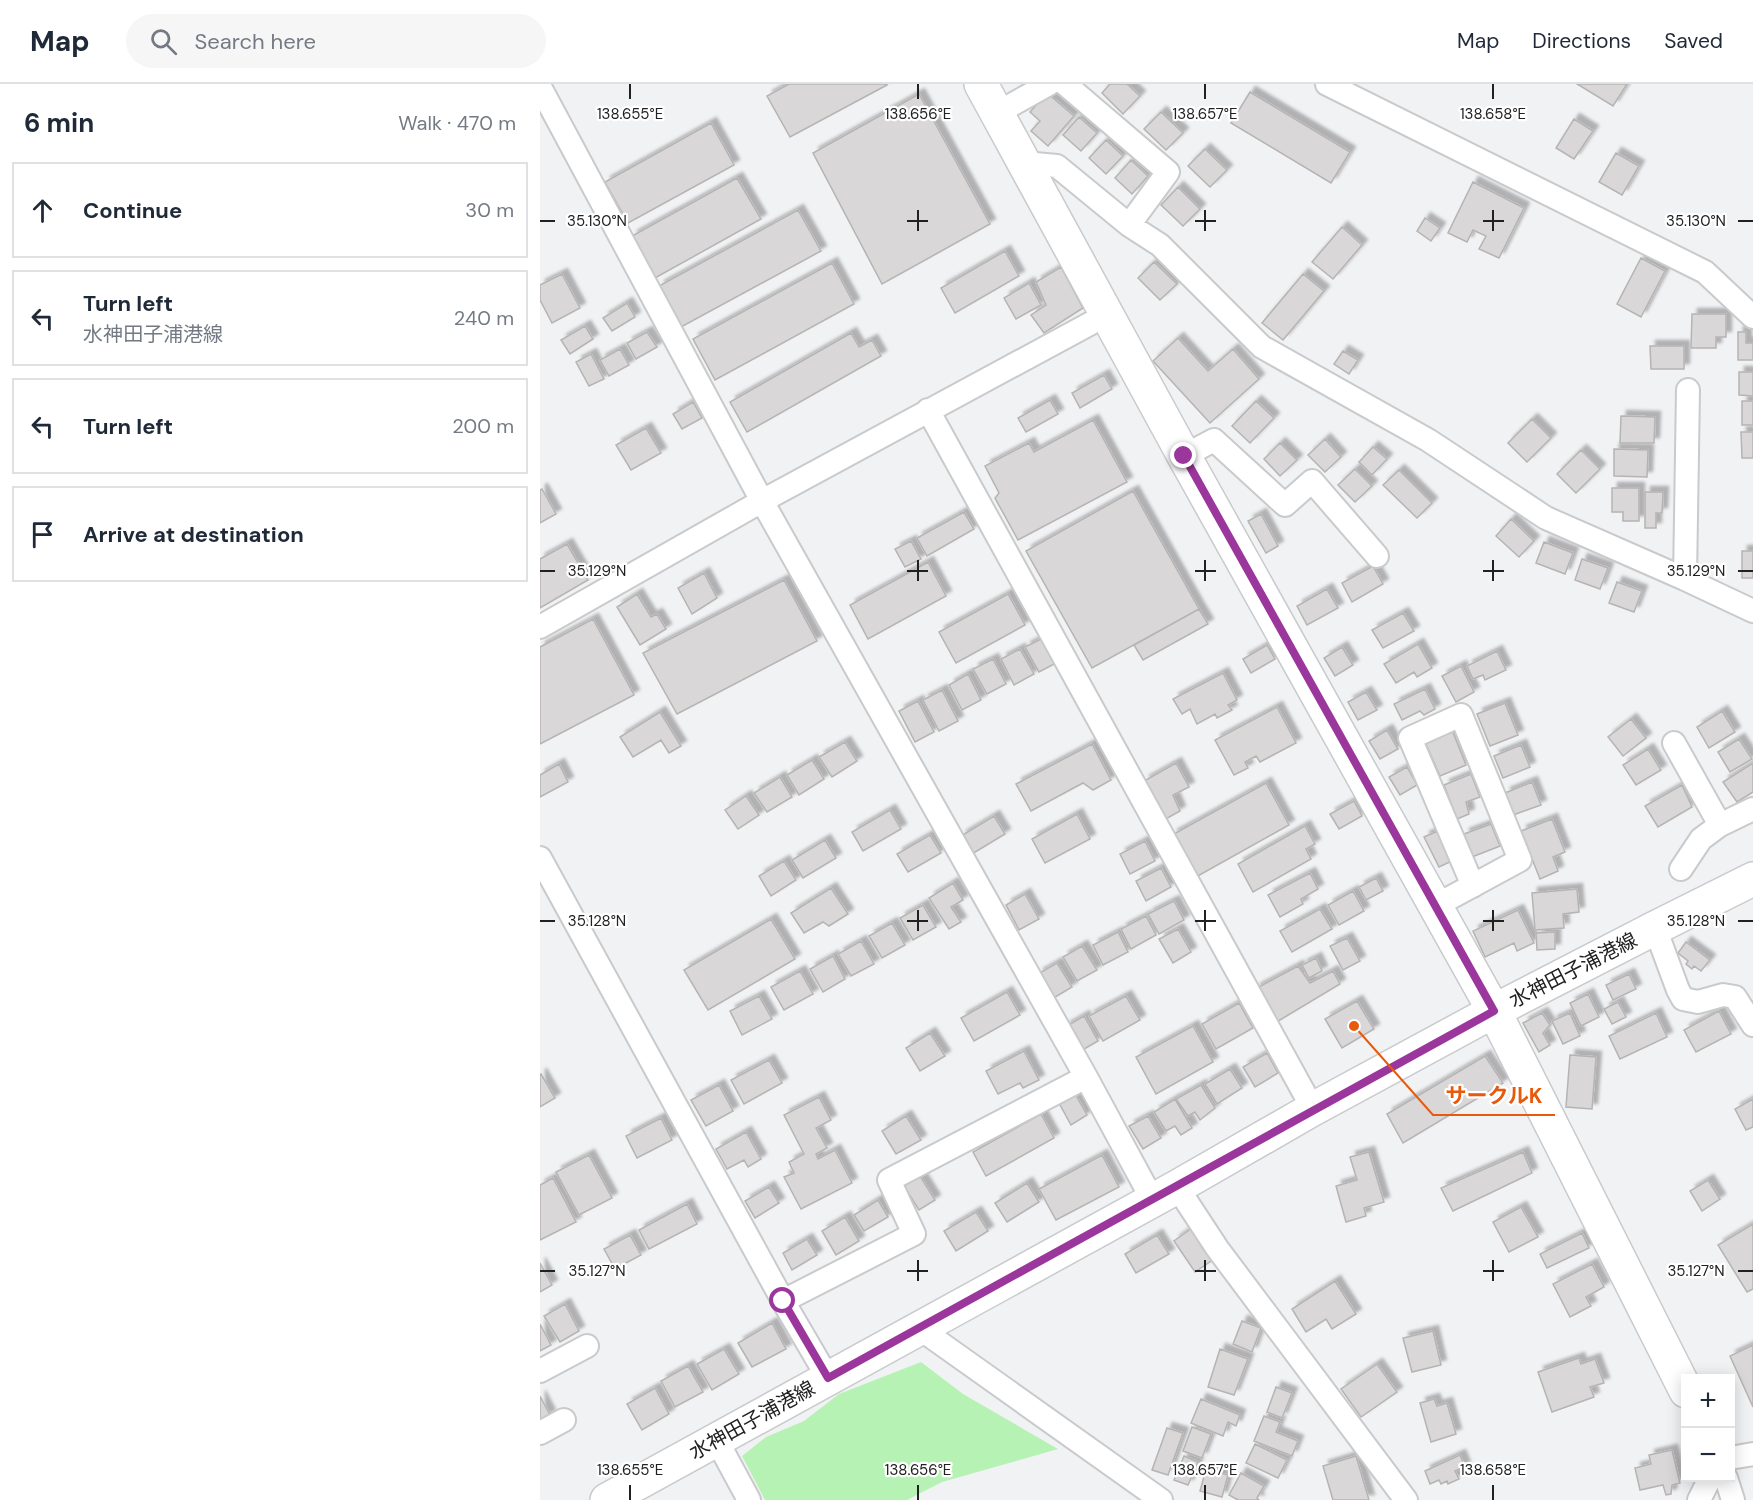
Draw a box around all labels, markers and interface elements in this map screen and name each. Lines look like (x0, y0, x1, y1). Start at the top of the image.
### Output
search box (126, 14, 546, 68)
text: Map (30, 23, 90, 60)
icon: search (147, 25, 180, 58)
text: Search here (195, 27, 316, 56)
text: Map (1457, 27, 1499, 55)
text: Directions (1532, 27, 1631, 55)
text: Saved (1664, 27, 1723, 55)
text: 138.655°E (597, 104, 663, 124)
text: 138.656°E (885, 104, 951, 124)
text: 138.657°E (1173, 104, 1237, 124)
text: 138.658°E (1460, 104, 1526, 124)
text: 6 min (24, 106, 94, 140)
text: Walk · 470 m (398, 110, 516, 136)
icon: ahead (26, 194, 59, 227)
text: Continue (83, 196, 182, 225)
text: 30 m (465, 197, 514, 223)
text: 35.130°N (567, 211, 627, 231)
text: 35.130°N (1666, 211, 1726, 231)
text: Turn left (83, 289, 173, 318)
icon: left (26, 302, 59, 335)
text: 240 m (454, 305, 514, 331)
text: 水神田子浦港線 (83, 321, 223, 347)
icon: left (26, 410, 59, 443)
text: Turn left (83, 412, 173, 441)
text: 200 m (452, 413, 514, 439)
route end (1170, 442, 1196, 468)
icon: arrive (26, 518, 59, 551)
text: Arrive at destination (83, 520, 304, 549)
text: 35.129°N (568, 561, 626, 581)
text: 35.129°N (1667, 561, 1725, 581)
text: 35.128°N (568, 911, 626, 931)
text: 35.128°N (1667, 911, 1725, 931)
street label: 水神田子浦港線 (1505, 927, 1641, 1013)
callout: サークルK (1433, 1076, 1555, 1115)
text: サークルK (1445, 1082, 1543, 1110)
text: 35.127°N (568, 1261, 626, 1281)
text: 35.127°N (1667, 1261, 1725, 1281)
route start (769, 1287, 795, 1313)
map controls (1681, 1374, 1735, 1482)
button: + (1681, 1374, 1735, 1428)
street label: 水神田子浦港線 (684, 1375, 820, 1465)
button: − (1681, 1428, 1735, 1482)
text: 138.655°E (597, 1460, 663, 1480)
text: 138.656°E (885, 1460, 951, 1480)
text: 138.657°E (1173, 1460, 1237, 1480)
text: 138.658°E (1460, 1460, 1526, 1480)

